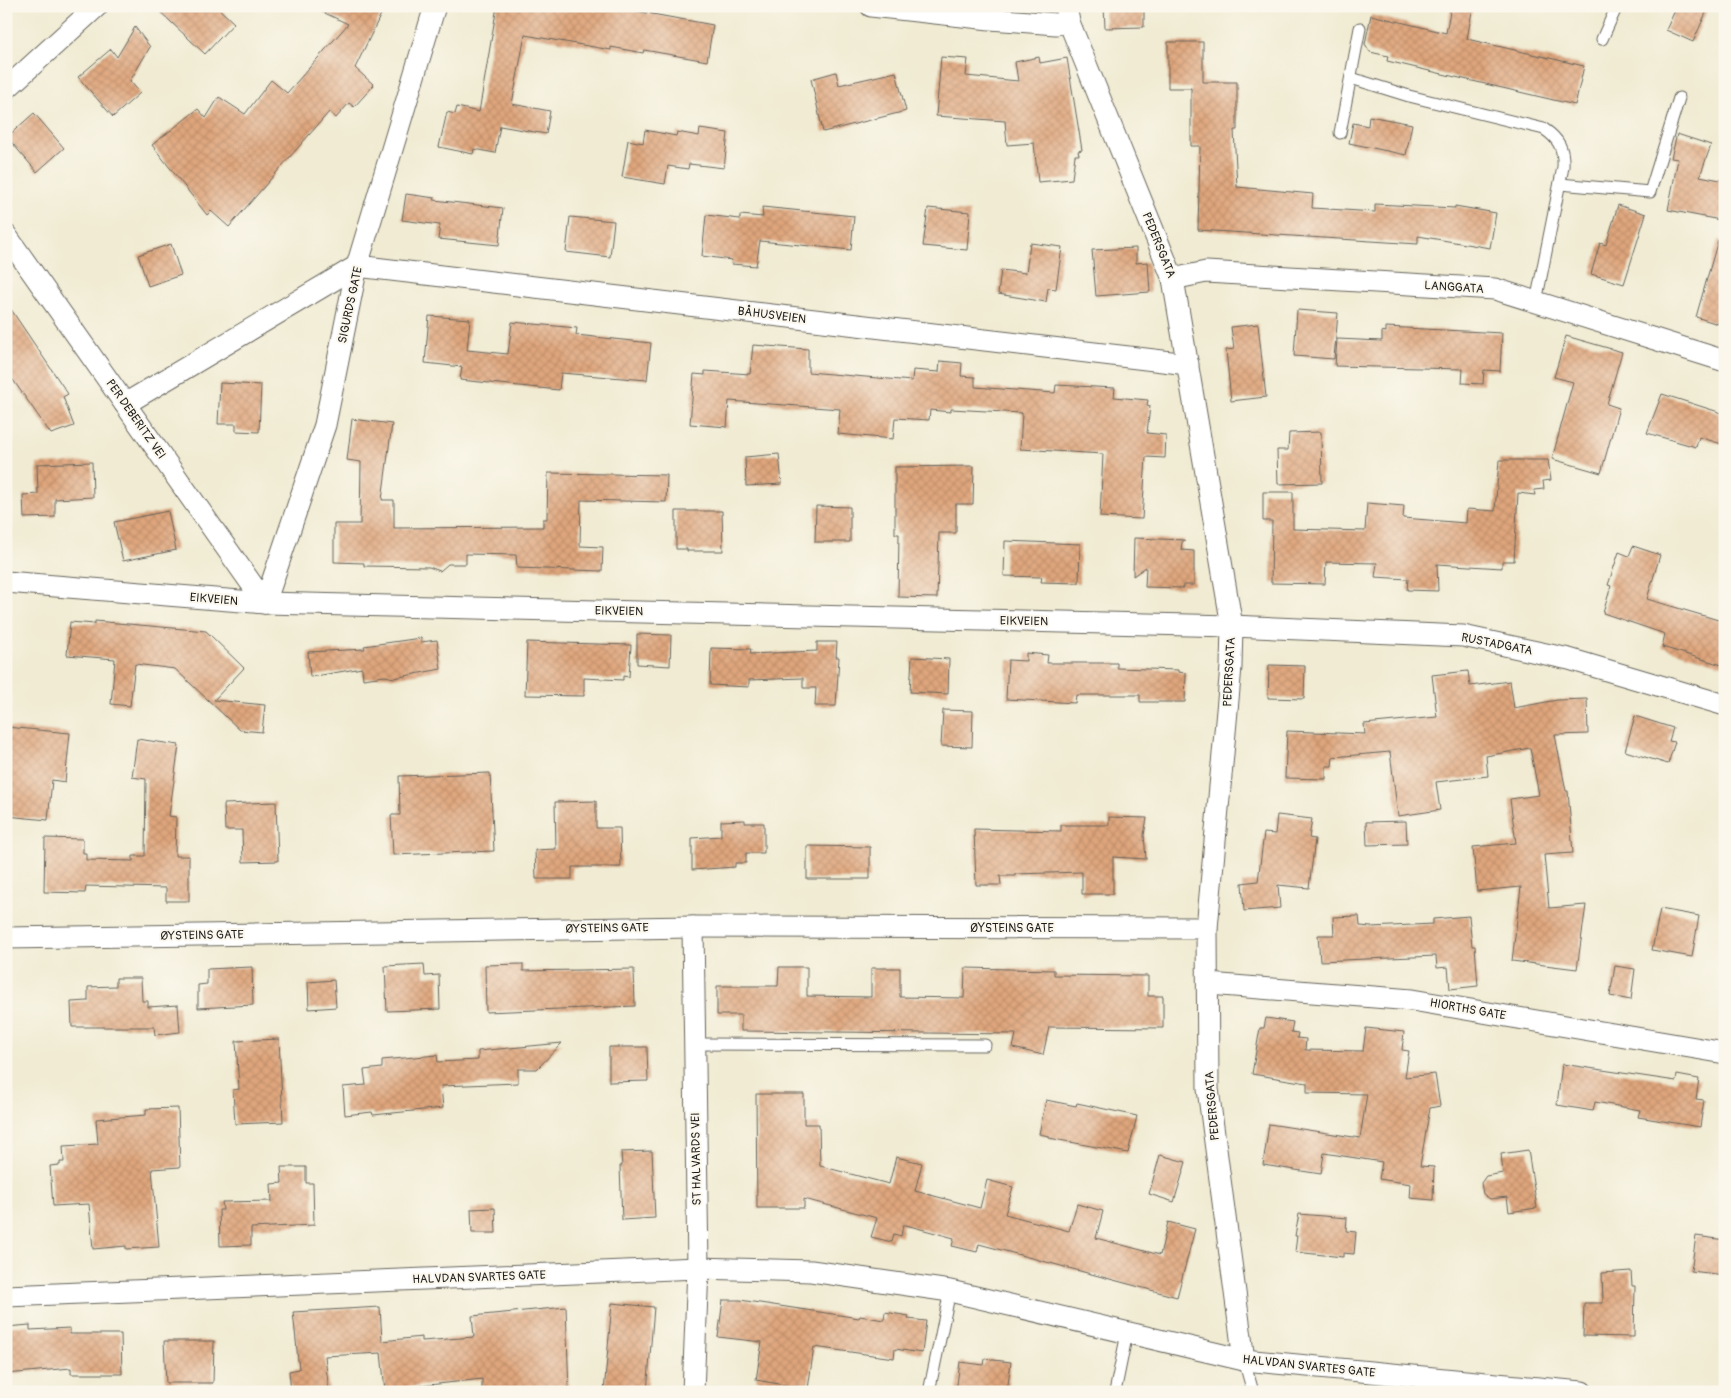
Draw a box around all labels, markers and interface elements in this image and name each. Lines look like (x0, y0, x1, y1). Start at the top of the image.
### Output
street label: PEDERSGATA (1139, 210, 1179, 280)
street label: SIGURDS GATE (335, 265, 366, 345)
street label: LANGGATA (1424, 278, 1484, 297)
street label: BÅHUSVEIEN (737, 303, 807, 327)
street label: PER DEBERITZ VEI (103, 377, 169, 462)
street label: EIKVEIEN (189, 590, 239, 609)
street label: EIKVEIEN (595, 604, 643, 619)
street label: EIKVEIEN (1000, 614, 1048, 629)
street label: RUSTADGATA (1460, 630, 1534, 659)
street label: PEDERSGATA (1220, 637, 1239, 707)
street label: ØYSTEINS GATE (565, 920, 649, 937)
street label: ØYSTEINS GATE (970, 921, 1054, 936)
street label: ØYSTEINS GATE (160, 927, 244, 944)
street label: HIORTHS GATE (1429, 995, 1507, 1024)
street label: PEDERSGATA (1202, 1071, 1223, 1141)
street label: ST HALVARDS VEI (688, 1112, 705, 1206)
street label: HALVDAN SVARTES GATE (412, 1268, 546, 1287)
street label: HALVDAN SVARTES GATE (1242, 1352, 1376, 1381)

